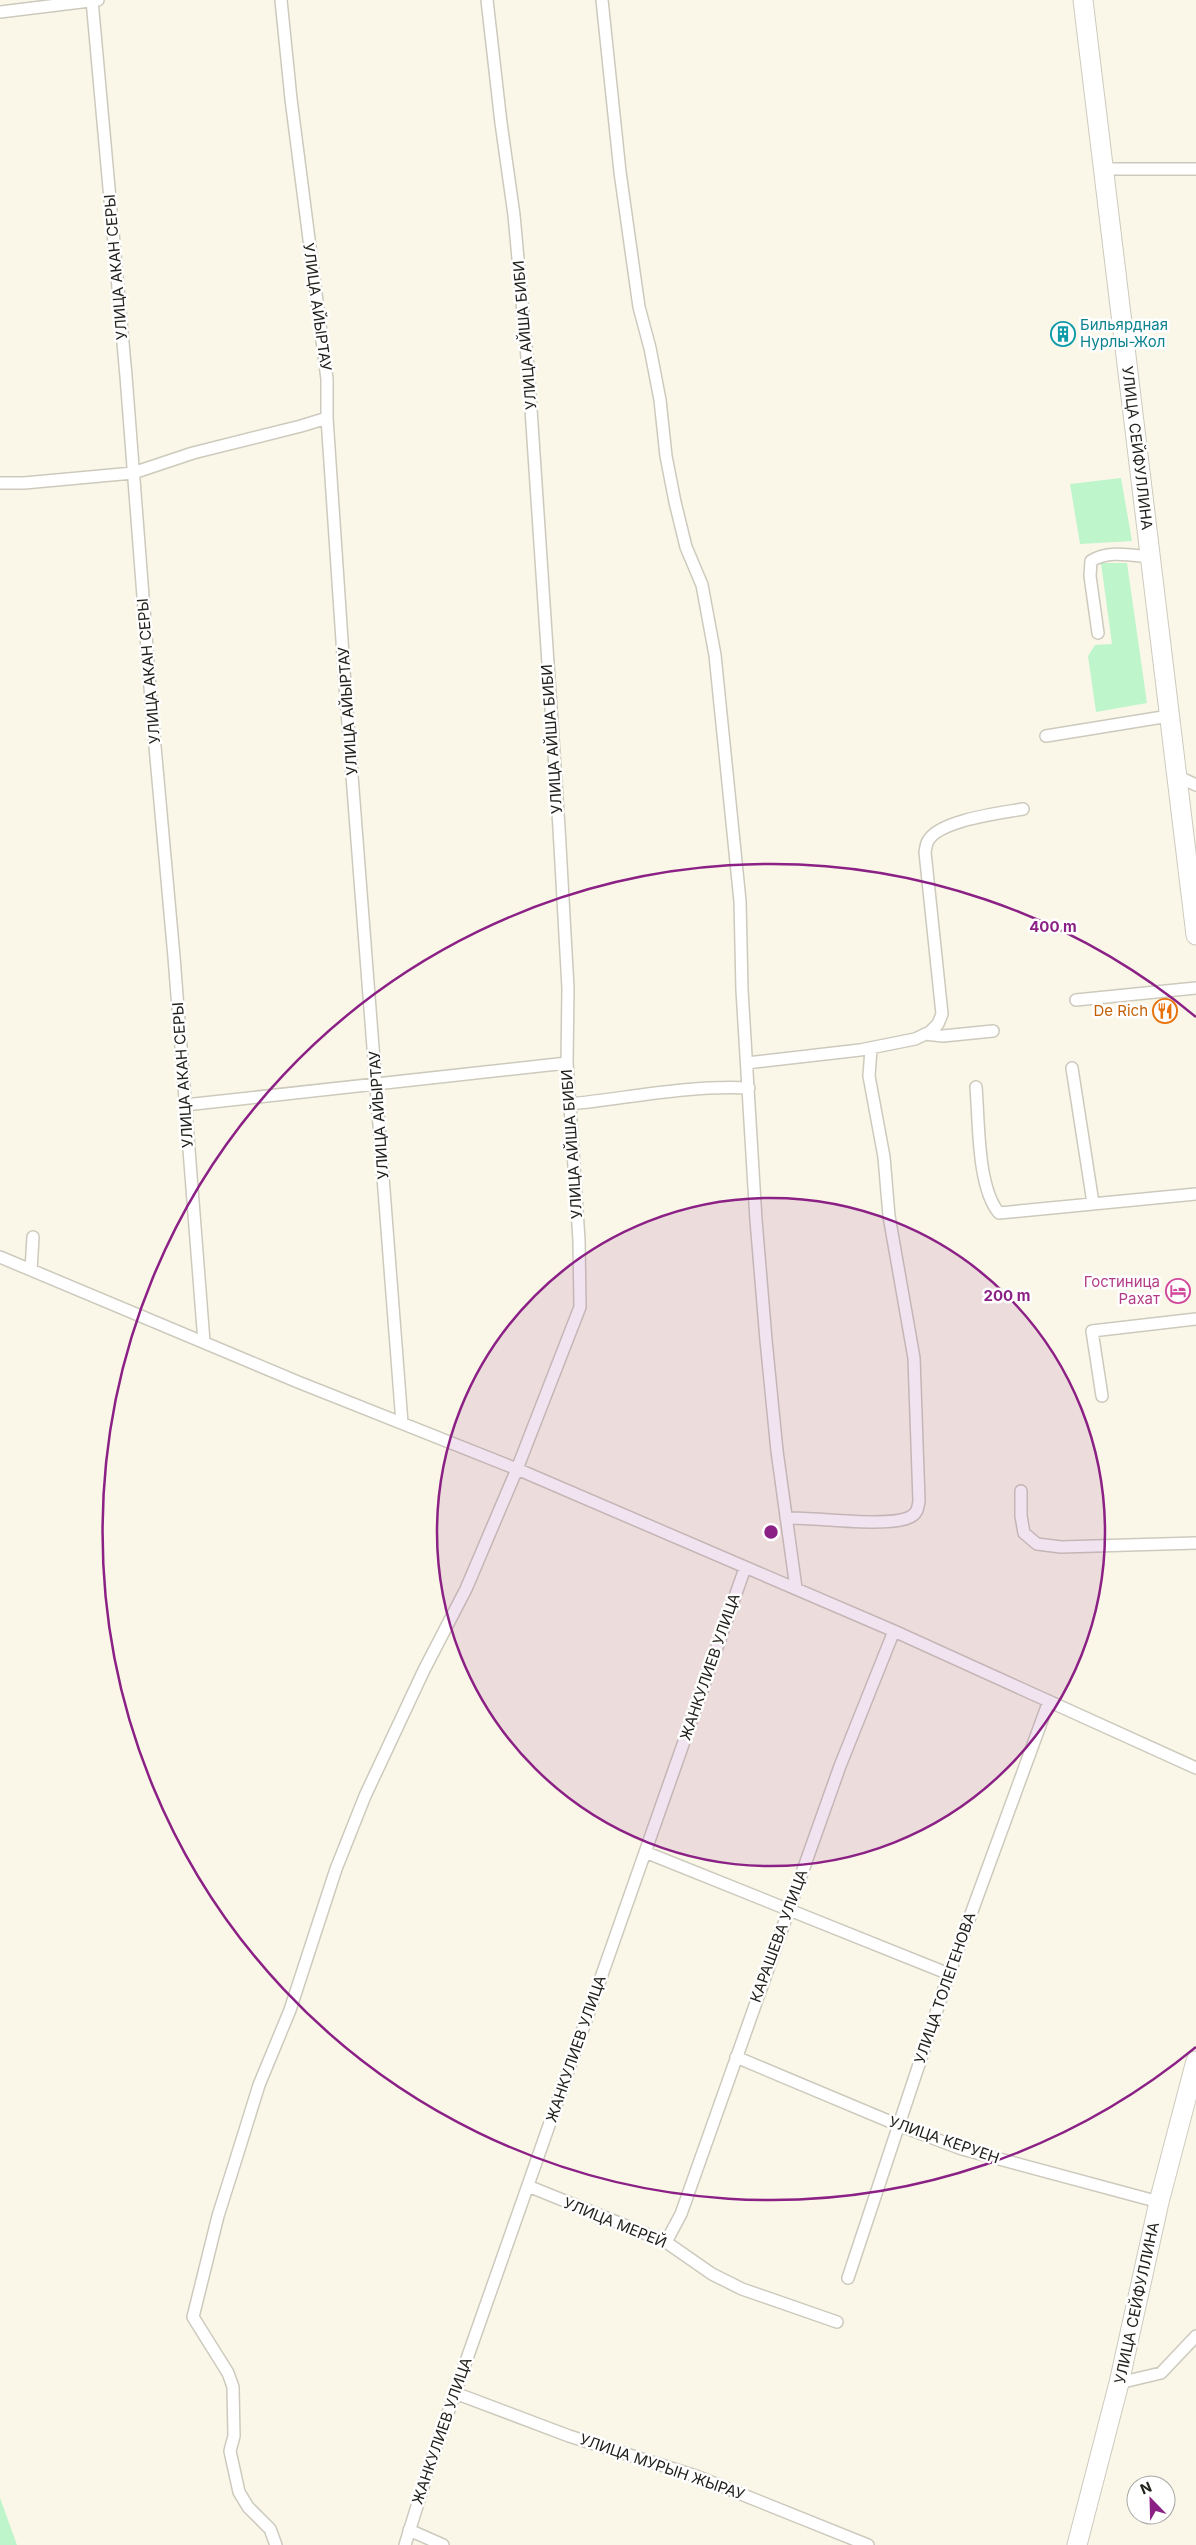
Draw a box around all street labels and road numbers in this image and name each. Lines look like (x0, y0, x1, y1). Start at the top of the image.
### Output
street label: УЛИЦА АКАН СЕРЫ (100, 193, 131, 341)
street label: УЛИЦА АЙЫРТАУ (299, 242, 336, 373)
street label: УЛИЦА АЙША БИБИ (509, 260, 540, 411)
street label: УЛИЦА СЕЙФУЛЛИНА (1118, 365, 1157, 531)
street label: УЛИЦА АКАН СЕРЫ (133, 597, 164, 745)
street label: УЛИЦА АЙЫРТАУ (333, 645, 361, 776)
street label: УЛИЦА АЙША БИБИ (537, 664, 566, 814)
street label: УЛИЦА АКАН СЕРЫ (168, 1001, 197, 1149)
street label: УЛИЦА АЙЫРТАУ (364, 1049, 392, 1180)
street label: УЛИЦА АЙША БИБИ (557, 1069, 586, 1219)
street label: ЖАНКУЛИЕВ УЛИЦА (675, 1591, 744, 1743)
street label: КАРАШЕВА УЛИЦА (746, 1867, 811, 2005)
street label: УЛИЦА ТОЛЕГЕНОВА (910, 1910, 979, 2066)
street label: ЖАНКУЛИЕВ УЛИЦА (541, 1973, 610, 2125)
street label: УЛИЦА КЕРУЕН (886, 2112, 1002, 2167)
street label: УЛИЦА МЕРЕЙ (561, 2193, 670, 2252)
street label: УЛИЦА СЕЙФУЛЛИНА (1110, 2220, 1163, 2386)
street label: ЖАНКУЛИЕВ УЛИЦА (407, 2355, 476, 2507)
street label: УЛИЦА МУРЫН ЖЫРАУ (577, 2429, 748, 2504)

